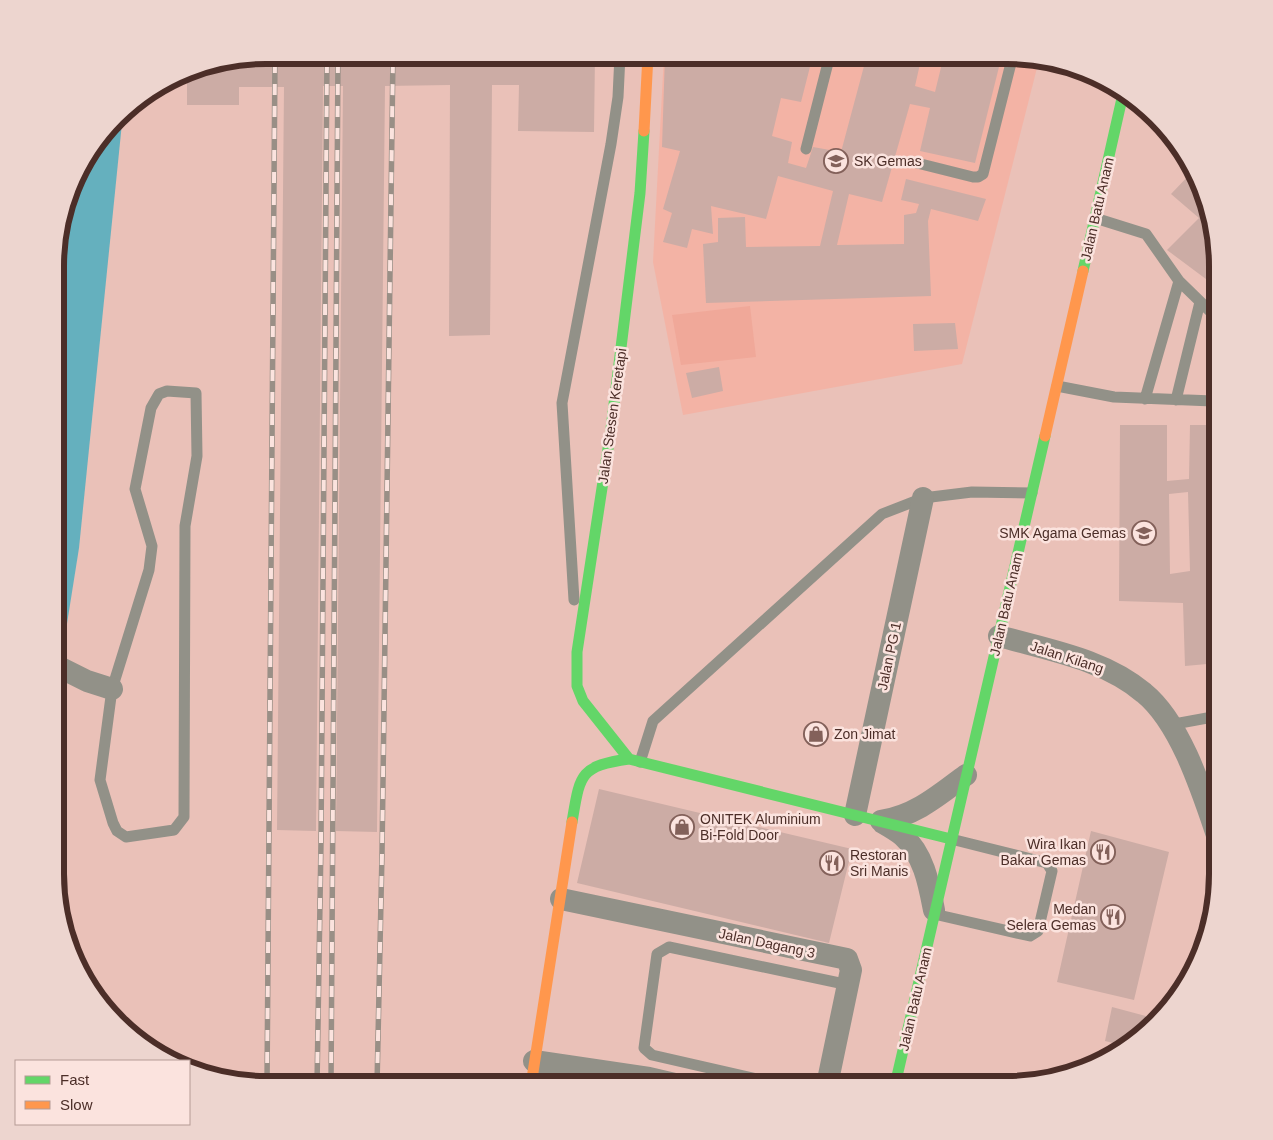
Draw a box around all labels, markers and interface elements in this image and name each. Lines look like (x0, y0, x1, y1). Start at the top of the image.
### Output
school or university icon: SK Gemas (823, 148, 849, 174)
place label: SK Gemas (854, 153, 922, 169)
street label: Jalan Batu Anam (1077, 156, 1117, 262)
street label: Jalan Stesen Keretapi (595, 347, 629, 485)
school or university icon: SMK Agama Gemas (1131, 520, 1157, 546)
place label: SMK Agama Gemas (999, 525, 1126, 541)
street label: Jalan Batu Anam (986, 551, 1026, 657)
street label: Jalan PG 1 (874, 620, 904, 692)
street label: Jalan Kilang (1028, 638, 1106, 676)
shop icon: Zon Jimat (803, 721, 829, 747)
place label: Zon Jimat (834, 726, 896, 742)
place label: ONITEK Aluminium Bi-Fold Door (700, 811, 821, 843)
shop icon: ONITEK Aluminium Bi-Fold Door (669, 814, 695, 840)
place label: Wira Ikan Bakar Gemas (1000, 836, 1086, 868)
restaurant icon: Wira Ikan Bakar Gemas (1090, 839, 1116, 865)
place label: Restoran Sri Manis (850, 847, 908, 879)
restaurant icon: Restoran Sri Manis (819, 850, 845, 876)
place label: Medan Selera Gemas (1007, 901, 1096, 933)
restaurant icon: Medan Selera Gemas (1100, 904, 1126, 930)
street label: Jalan Dagang 3 (717, 925, 817, 961)
street label: Jalan Batu Anam (895, 946, 935, 1052)
legend (15, 1060, 190, 1125)
text: Fast (60, 1071, 90, 1088)
text: Slow (60, 1096, 93, 1113)

